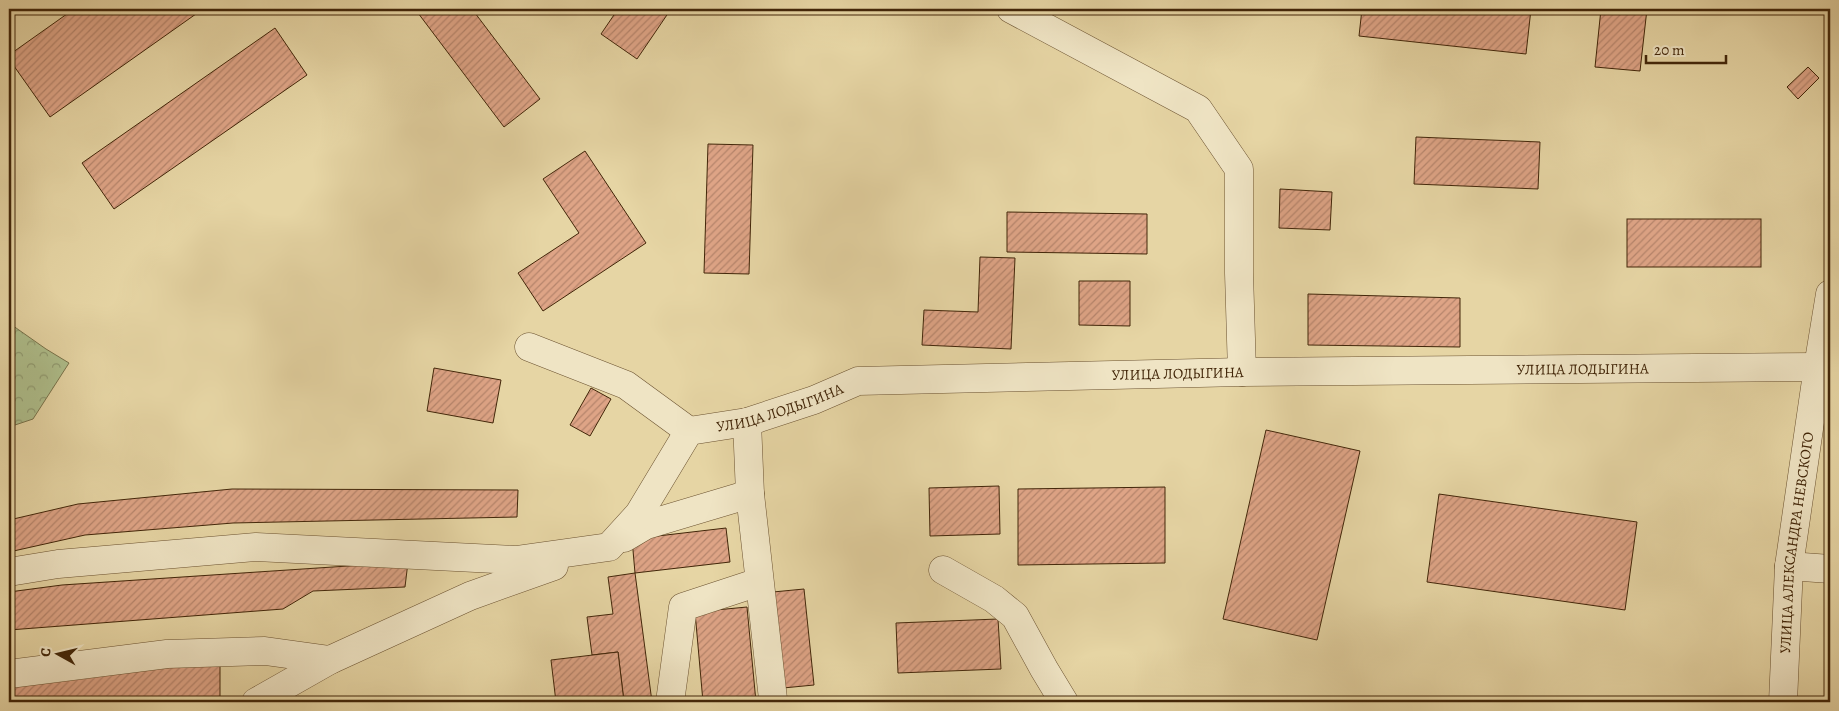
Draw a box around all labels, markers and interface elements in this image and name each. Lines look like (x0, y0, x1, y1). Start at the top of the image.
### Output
scale bar (1646, 32, 1726, 64)
text: 20 m (1654, 40, 1685, 60)
street label: УЛИЦА ЛОДЫГИНА (1516, 358, 1649, 380)
street label: УЛИЦА ЛОДЫГИНА (1111, 362, 1244, 385)
street label: УЛИЦА ЛОДЫГИНА (715, 379, 846, 437)
street label: УЛИЦА АЛЕКСАНДРА НЕВСКОГО (1775, 431, 1818, 654)
north arrow (32, 628, 82, 678)
text: С (36, 646, 56, 658)

